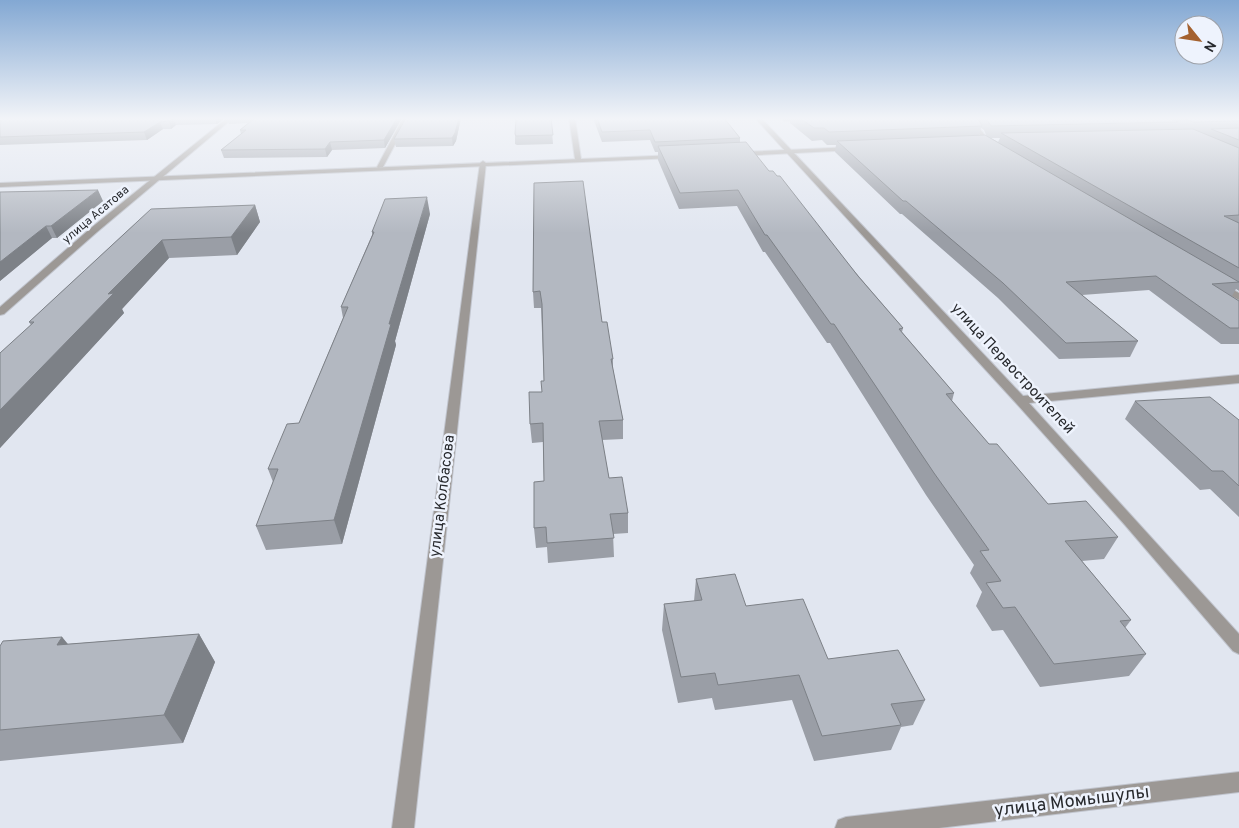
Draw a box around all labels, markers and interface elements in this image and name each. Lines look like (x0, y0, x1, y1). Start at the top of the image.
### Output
north arrow (1174, 15, 1224, 65)
text: N (1199, 37, 1219, 54)
street label: улица Асатова (59, 182, 133, 248)
street label: улица Первостроителей (946, 299, 1078, 439)
street label: улица Колбасова (426, 434, 460, 558)
street label: улица Момышулы (993, 781, 1151, 823)

